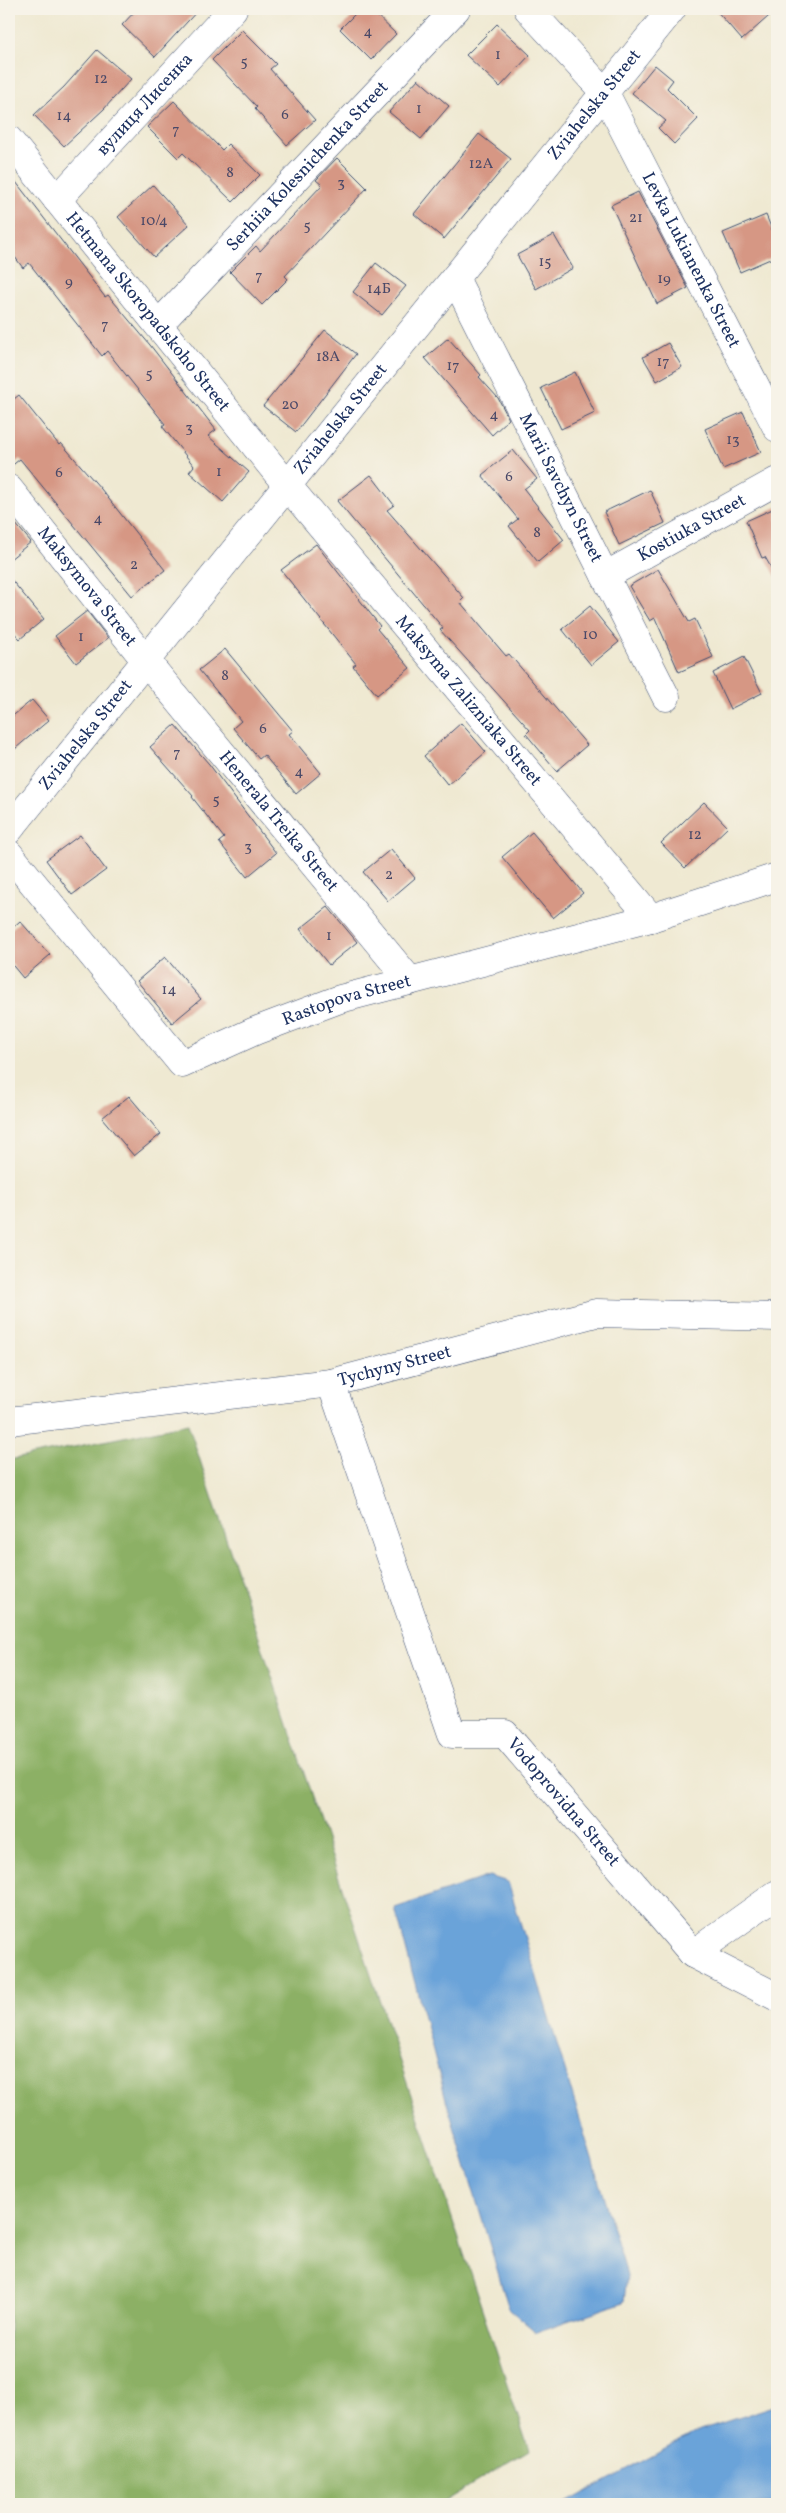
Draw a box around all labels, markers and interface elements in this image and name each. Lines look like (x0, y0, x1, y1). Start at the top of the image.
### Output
house number: 4 (364, 22, 373, 43)
street label: Zviahelska Street (542, 44, 647, 166)
house number: 1 (495, 45, 501, 66)
street label: вулиця Лисенка (91, 47, 199, 161)
house number: 5 (240, 52, 248, 73)
house number: 12 (94, 69, 108, 90)
street label: Serhiia Kolesnichenka Street (221, 76, 394, 257)
house number: 1 (416, 99, 422, 120)
house number: 6 (281, 105, 289, 126)
house number: 14 (57, 106, 71, 127)
house number: 7 (172, 120, 180, 141)
house number: 12А (469, 154, 494, 175)
house number: 8 (226, 163, 234, 184)
street label: Levka Lukianenka Street (635, 168, 746, 353)
house number: 3 (337, 173, 345, 194)
street label: Hetmana Skoropadskoho Street (59, 207, 236, 417)
house number: 21 (629, 208, 643, 229)
house number: 10/4 (140, 211, 168, 232)
house number: 5 (303, 216, 311, 237)
house number: 15 (538, 252, 552, 273)
house number: 7 (255, 266, 263, 287)
house number: 19 (657, 269, 671, 290)
house number: 9 (65, 272, 73, 293)
house number: 14Б (367, 279, 391, 300)
house number: 7 (101, 315, 109, 336)
house number: 18А (316, 347, 340, 368)
house number: 17 (656, 352, 670, 373)
house number: 17 (446, 356, 460, 377)
street label: Zviahelska Street (288, 358, 393, 480)
house number: 5 (145, 364, 153, 385)
house number: 20 (282, 395, 298, 416)
house number: 4 (490, 405, 499, 426)
street label: Marii Savchyn Street (513, 409, 609, 567)
house number: 3 (185, 418, 193, 439)
house number: 13 (726, 430, 740, 451)
house number: 1 (216, 462, 222, 483)
house number: 6 (55, 463, 63, 484)
house number: 6 (505, 467, 513, 488)
street label: Kostiuka Street (633, 488, 750, 568)
house number: 4 (94, 509, 103, 530)
street label: Maksymova Street (31, 521, 143, 652)
house number: 8 (533, 523, 541, 544)
house number: 2 (130, 555, 138, 576)
street label: Maksyma Zalizniaka Street (389, 610, 547, 792)
house number: 10 (583, 625, 597, 646)
house number: 1 (78, 627, 84, 648)
house number: 8 (221, 666, 229, 687)
street label: Zviahelska Street (33, 674, 138, 796)
house number: 6 (259, 719, 267, 740)
house number: 7 (173, 743, 181, 764)
street label: Henerala Treika Street (213, 746, 344, 897)
house number: 4 (295, 762, 304, 783)
house number: 5 (212, 790, 220, 811)
house number: 12 (688, 825, 702, 846)
house number: 3 (244, 837, 252, 858)
house number: 2 (385, 865, 393, 886)
house number: 1 (326, 926, 332, 947)
street label: Rastopova Street (279, 969, 414, 1032)
house number: 14 (162, 980, 176, 1001)
street label: Tychyny Street (335, 1339, 454, 1393)
street label: Vodoprovidna Street (501, 1732, 626, 1872)

